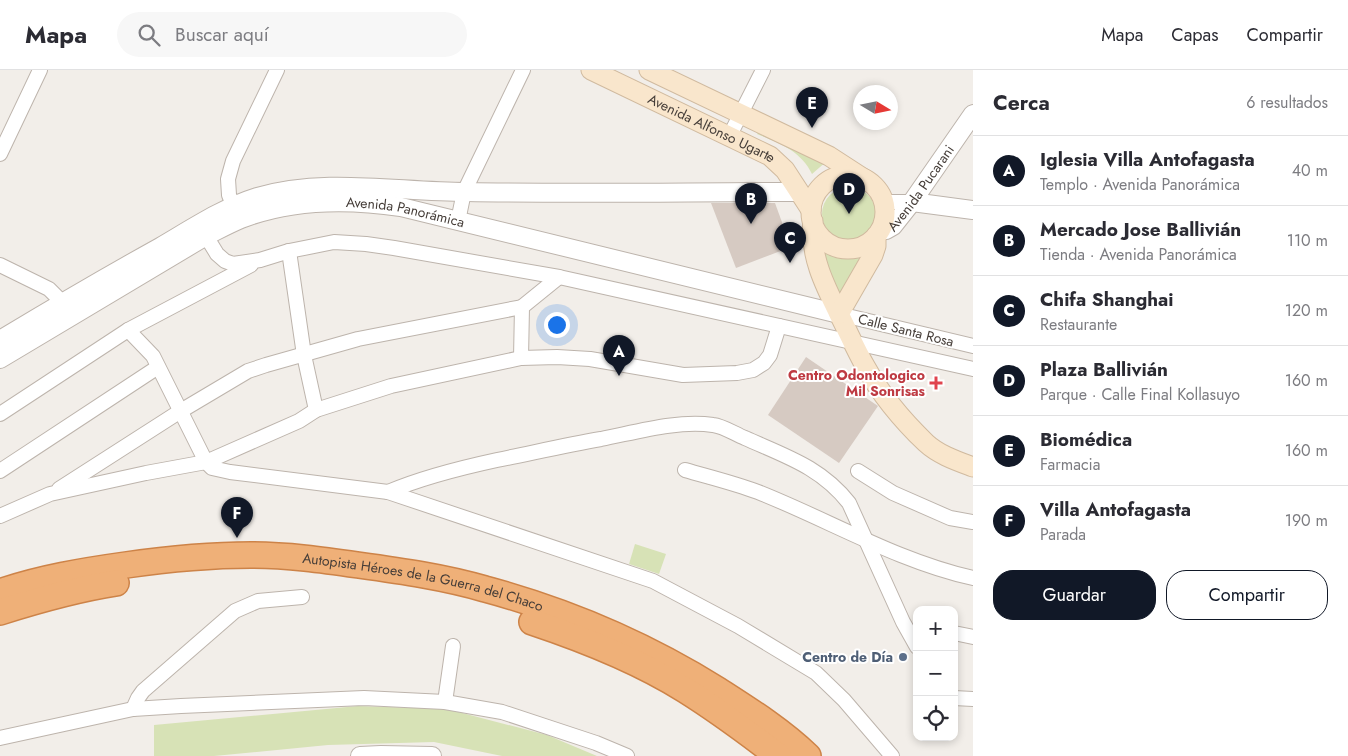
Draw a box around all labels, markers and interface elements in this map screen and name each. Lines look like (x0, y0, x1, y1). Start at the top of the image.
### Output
search box (117, 12, 467, 57)
text: Mapa (25, 17, 87, 52)
icon: search (135, 21, 163, 49)
text: Buscar aquí (175, 21, 269, 48)
text: Mapa (1101, 22, 1143, 48)
text: Capas (1171, 22, 1219, 48)
text: Compartir (1247, 22, 1323, 48)
north arrow (853, 85, 898, 130)
pin: E (796, 87, 828, 128)
text: Cerca (993, 88, 1050, 118)
street label: Avenida Alfonso Ugarte (645, 89, 781, 167)
text: 6 resultados (1246, 91, 1328, 114)
street label: Avenida Pucarani (883, 141, 959, 236)
text: Iglesia Villa Antofagasta (1040, 146, 1255, 173)
text: A (1003, 159, 1015, 182)
text: 40 m (1292, 159, 1328, 182)
pin: D (833, 173, 865, 214)
text: Templo · Avenida Panorámica (1040, 173, 1240, 196)
pin: B (735, 183, 767, 224)
street label: Avenida Panorámica (346, 192, 467, 232)
text: Mercado Jose Ballivián (1040, 216, 1241, 243)
pin: C (774, 222, 806, 263)
text: B (1004, 229, 1014, 252)
text: 110 m (1287, 229, 1328, 252)
text: Tienda · Avenida Panorámica (1040, 243, 1237, 266)
text: Chifa Shanghai (1040, 286, 1174, 313)
text: C (1003, 299, 1015, 322)
text: 120 m (1285, 299, 1328, 322)
street label: Calle Santa Rosa (856, 308, 956, 352)
your location (544, 312, 570, 338)
text: Restaurante (1040, 313, 1117, 336)
pin: A (603, 335, 635, 376)
text: Plaza Ballivián (1040, 356, 1168, 383)
place label: Centro Odontologico Mil Sonrisas (788, 365, 926, 401)
text: D (1003, 369, 1015, 392)
text: 160 m (1285, 369, 1328, 392)
marker: Centro Odontologico Mil Sonrisas (929, 376, 943, 390)
text: Parque · Calle Final Kollasuyo (1040, 383, 1240, 406)
text: Biomédica (1040, 426, 1132, 453)
text: E (1004, 439, 1014, 462)
text: 160 m (1285, 439, 1328, 462)
text: Farmacia (1040, 453, 1100, 476)
text: Villa Antofagasta (1040, 496, 1191, 523)
pin: F (221, 497, 253, 538)
text: F (1005, 509, 1013, 532)
text: 190 m (1285, 509, 1328, 532)
text: Parada (1040, 523, 1086, 546)
street label: Autopista Héroes de la Guerra del Chaco (301, 548, 546, 616)
button: Guardar (993, 570, 1156, 620)
button: Compartir (1166, 570, 1328, 620)
map controls (913, 606, 958, 741)
button: + (913, 606, 958, 651)
place label: Centro de Día (802, 647, 893, 667)
marker: Centro de Día (897, 651, 909, 663)
button: − (913, 651, 958, 696)
button: locate (913, 696, 958, 741)

